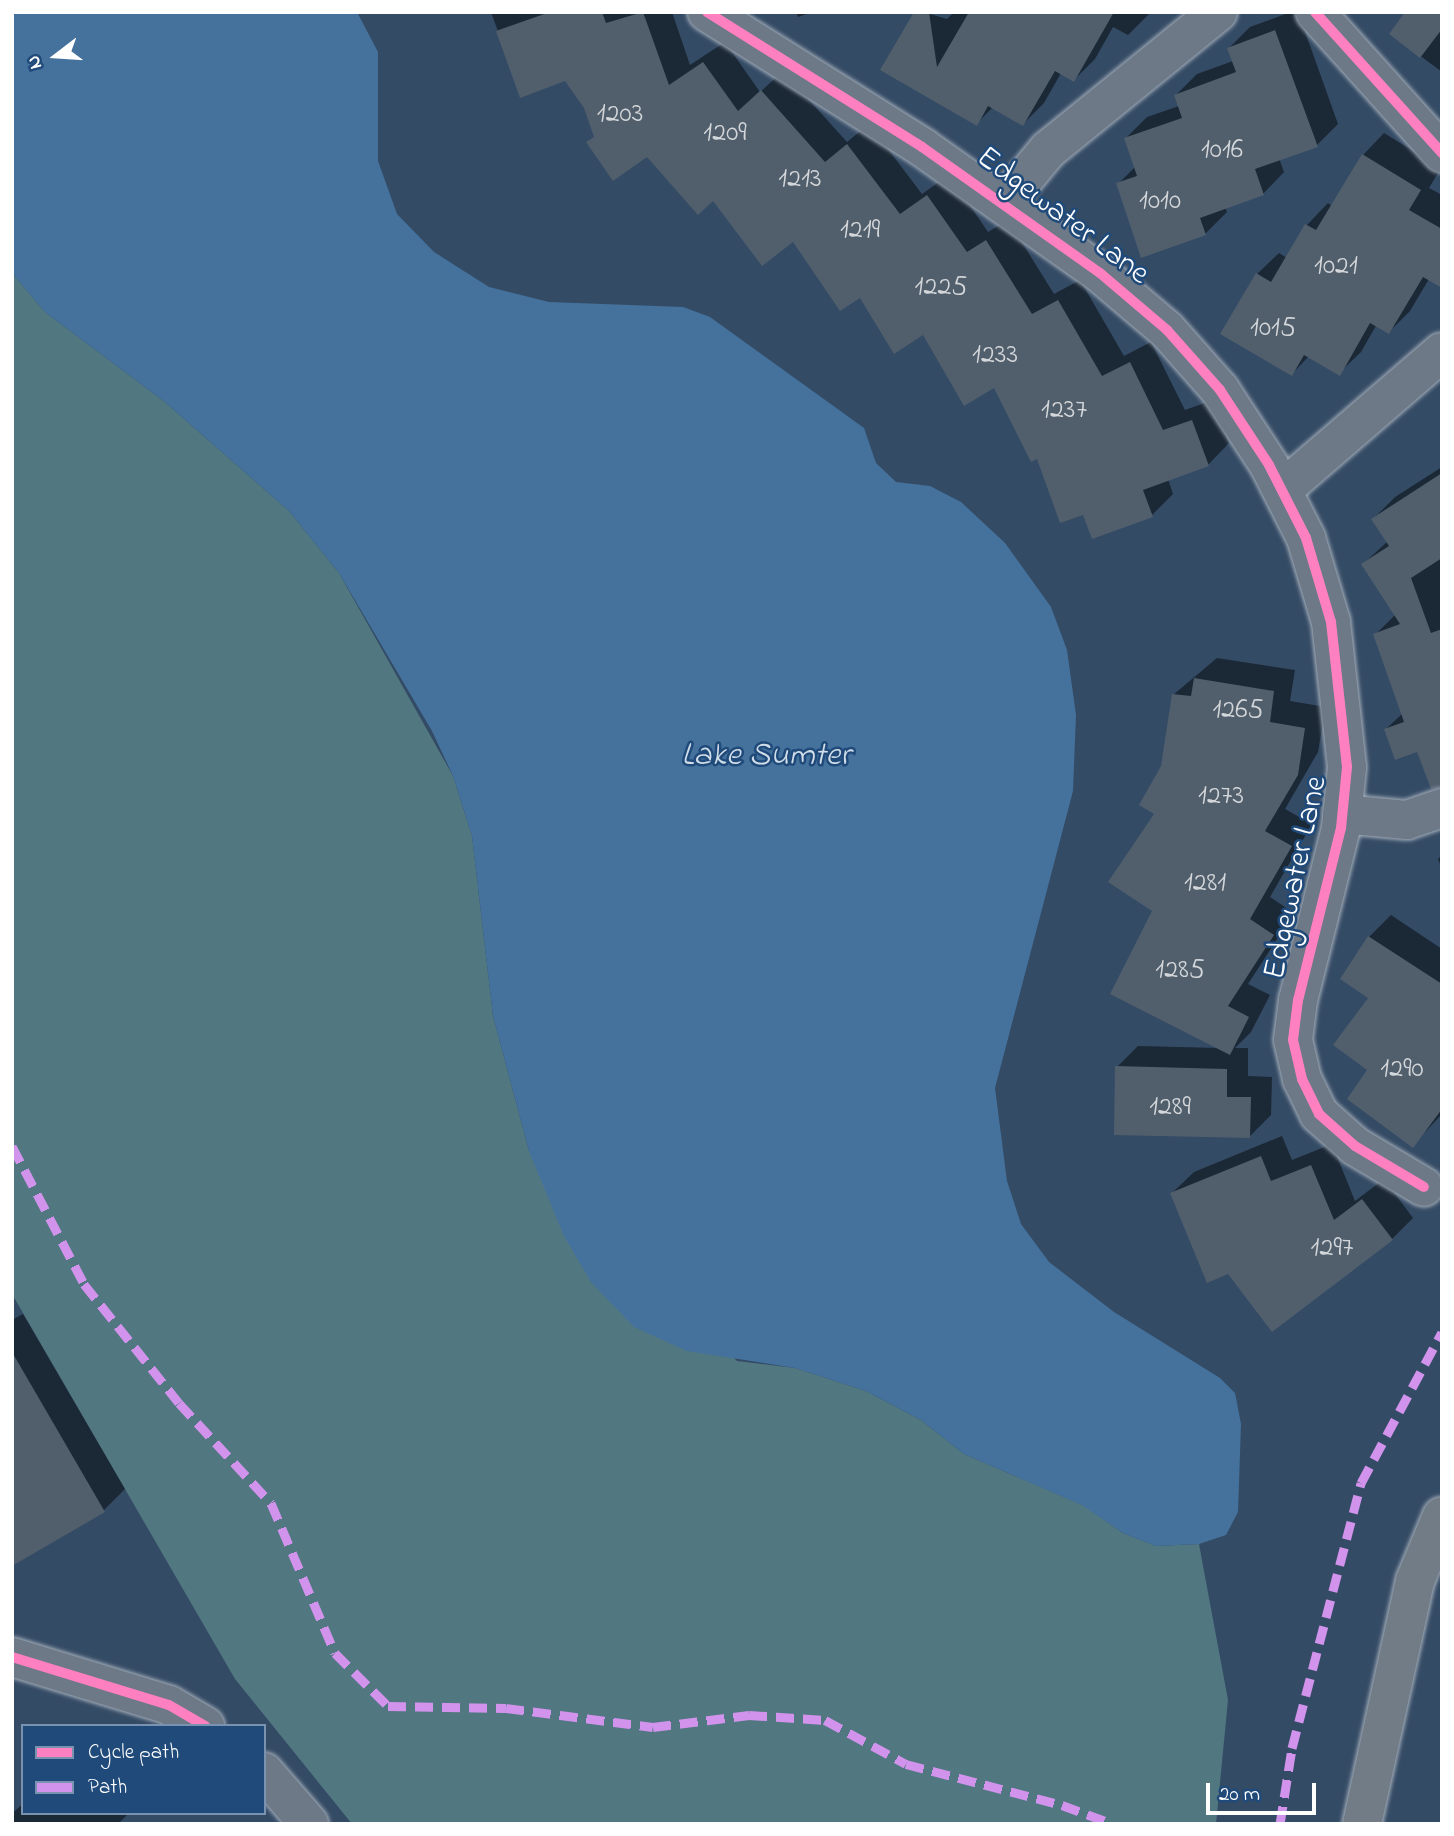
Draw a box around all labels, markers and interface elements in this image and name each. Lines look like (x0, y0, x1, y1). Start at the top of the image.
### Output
north arrow (21, 21, 91, 91)
text: N (21, 52, 50, 72)
house number: 1203 (597, 98, 643, 132)
house number: 1209 (703, 117, 747, 151)
house number: 1016 (1201, 134, 1243, 168)
street label: Edgewater Lane (968, 139, 1156, 295)
house number: 1213 (778, 163, 822, 197)
house number: 1010 (1139, 185, 1181, 219)
house number: 1219 (840, 214, 880, 248)
house number: 1021 (1314, 250, 1358, 284)
house number: 1225 (915, 271, 967, 305)
house number: 1015 (1250, 312, 1296, 346)
house number: 1233 (972, 339, 1018, 373)
house number: 1237 (1041, 394, 1087, 428)
house number: 1265 (1212, 694, 1264, 728)
water label: Lake Sumter (681, 737, 851, 777)
street label: Edgewater Lane (1257, 773, 1337, 983)
house number: 1273 (1198, 780, 1244, 814)
house number: 1281 (1184, 867, 1226, 901)
house number: 1285 (1155, 954, 1205, 988)
house number: 1290 (1380, 1053, 1424, 1087)
house number: 1289 (1149, 1091, 1191, 1125)
house number: 1297 (1311, 1232, 1353, 1266)
legend (21, 1724, 266, 1815)
text: Cycle path (88, 1738, 179, 1768)
scale bar (1209, 1770, 1319, 1814)
text: Path (88, 1773, 127, 1803)
text: 20 m (1219, 1780, 1260, 1810)

